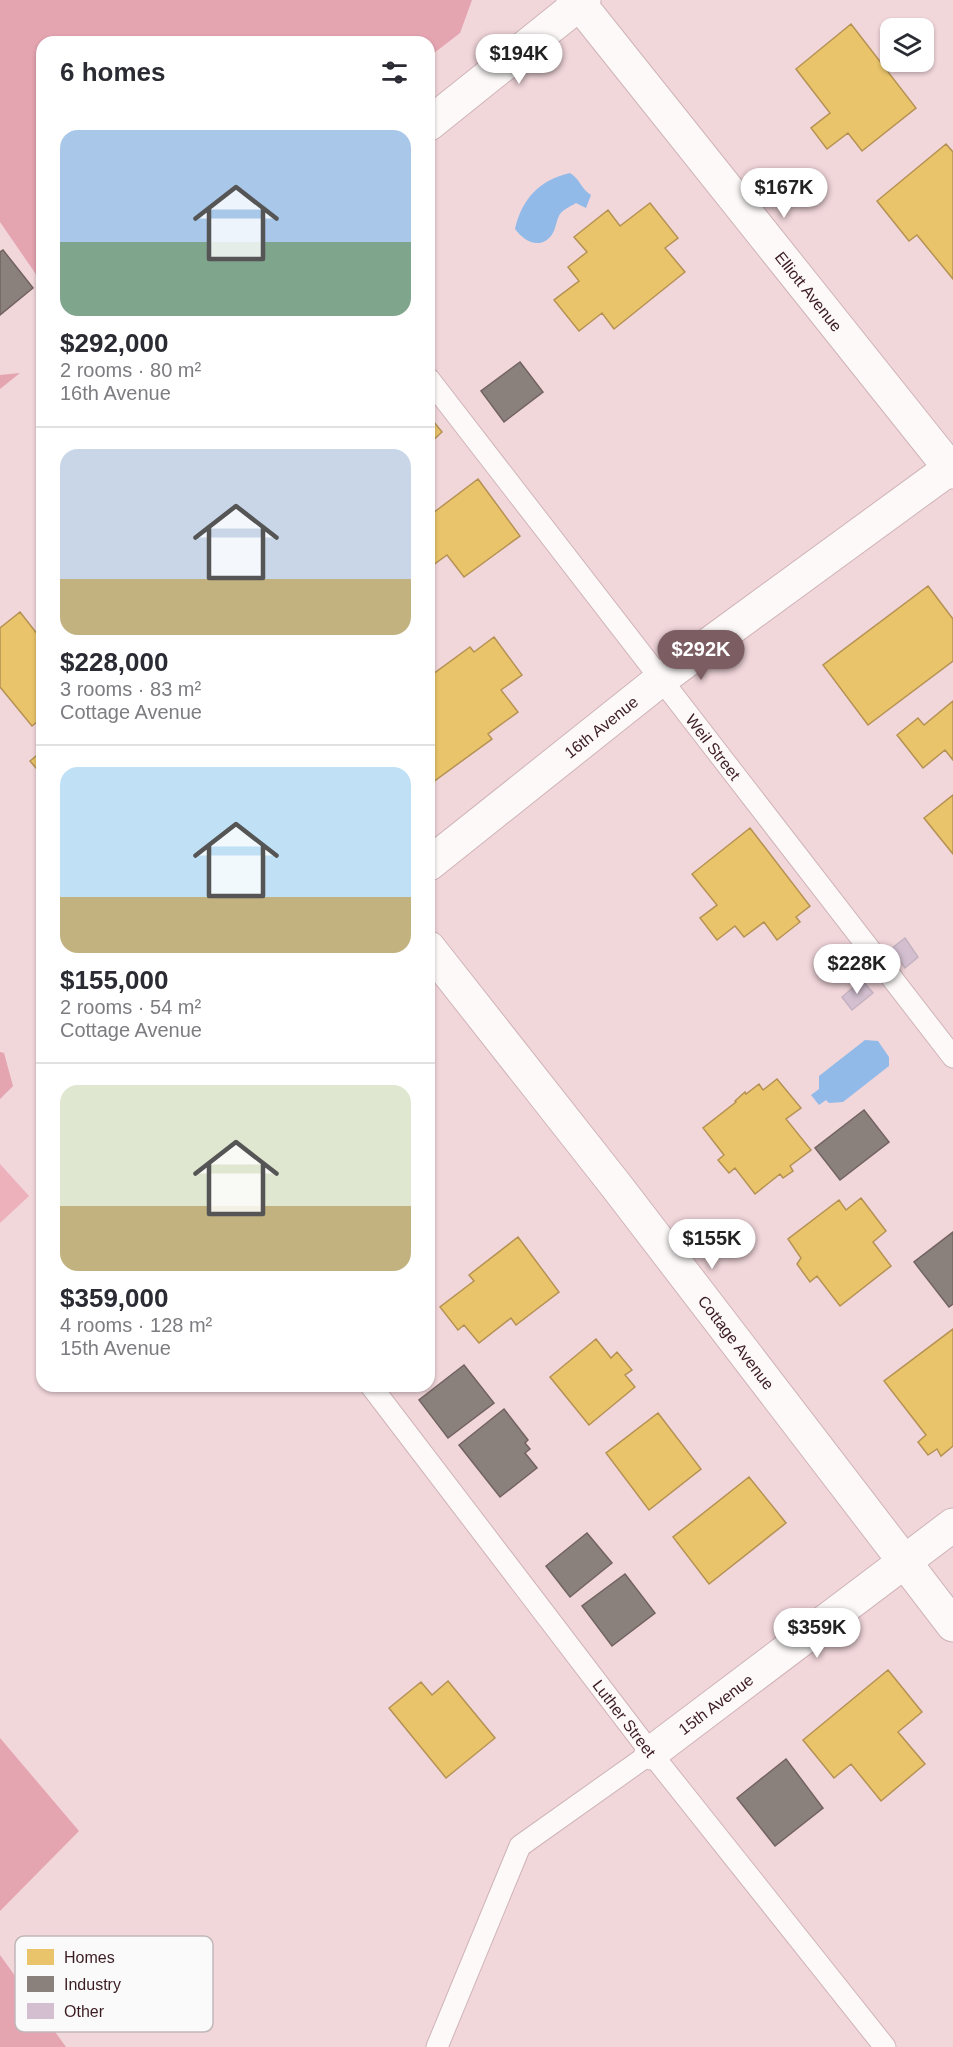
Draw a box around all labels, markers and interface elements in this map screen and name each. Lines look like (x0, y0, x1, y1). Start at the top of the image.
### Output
map controls (880, 18, 934, 72)
button: layers (880, 18, 934, 72)
pin: $194K (477, 34, 561, 85)
text: $194K (490, 42, 548, 64)
icon: filters (378, 56, 411, 89)
text: 6 homes (60, 57, 166, 87)
pin: $167K (742, 168, 826, 219)
icon: home (182, 169, 290, 277)
text: $167K (755, 176, 813, 198)
street label: Elliott Avenue (772, 249, 845, 335)
text: $292,000 (60, 328, 168, 358)
text: 2 rooms · 80 m² (60, 359, 201, 381)
text: 16th Avenue (60, 382, 171, 404)
icon: home (182, 488, 290, 596)
pin: $292K (659, 630, 743, 681)
text: $292K (672, 638, 730, 660)
text: $228,000 (60, 647, 168, 677)
text: 3 rooms · 83 m² (60, 678, 201, 700)
street label: 16th Avenue (561, 693, 641, 762)
text: Cottage Avenue (60, 701, 202, 723)
street label: Weil Street (682, 711, 744, 784)
icon: home (182, 806, 290, 914)
pin: $228K (815, 944, 899, 995)
text: $228K (828, 952, 886, 974)
text: $155,000 (60, 965, 168, 995)
text: 2 rooms · 54 m² (60, 996, 201, 1018)
text: Cottage Avenue (60, 1019, 202, 1041)
icon: home (182, 1124, 290, 1232)
pin: $155K (670, 1219, 754, 1270)
text: $155K (683, 1227, 741, 1249)
text: $359,000 (60, 1283, 168, 1313)
street label: Cottage Avenue (695, 1292, 777, 1393)
text: 4 rooms · 128 m² (60, 1314, 212, 1336)
text: 15th Avenue (60, 1337, 171, 1359)
pin: $359K (775, 1608, 859, 1659)
text: $359K (788, 1616, 846, 1638)
street label: 15th Avenue (675, 1671, 757, 1738)
street label: Luther Street (589, 1677, 659, 1761)
legend (15, 1936, 213, 2032)
text: Homes (64, 1949, 115, 1966)
text: Industry (64, 1976, 121, 1993)
text: Other (64, 2003, 105, 2020)

